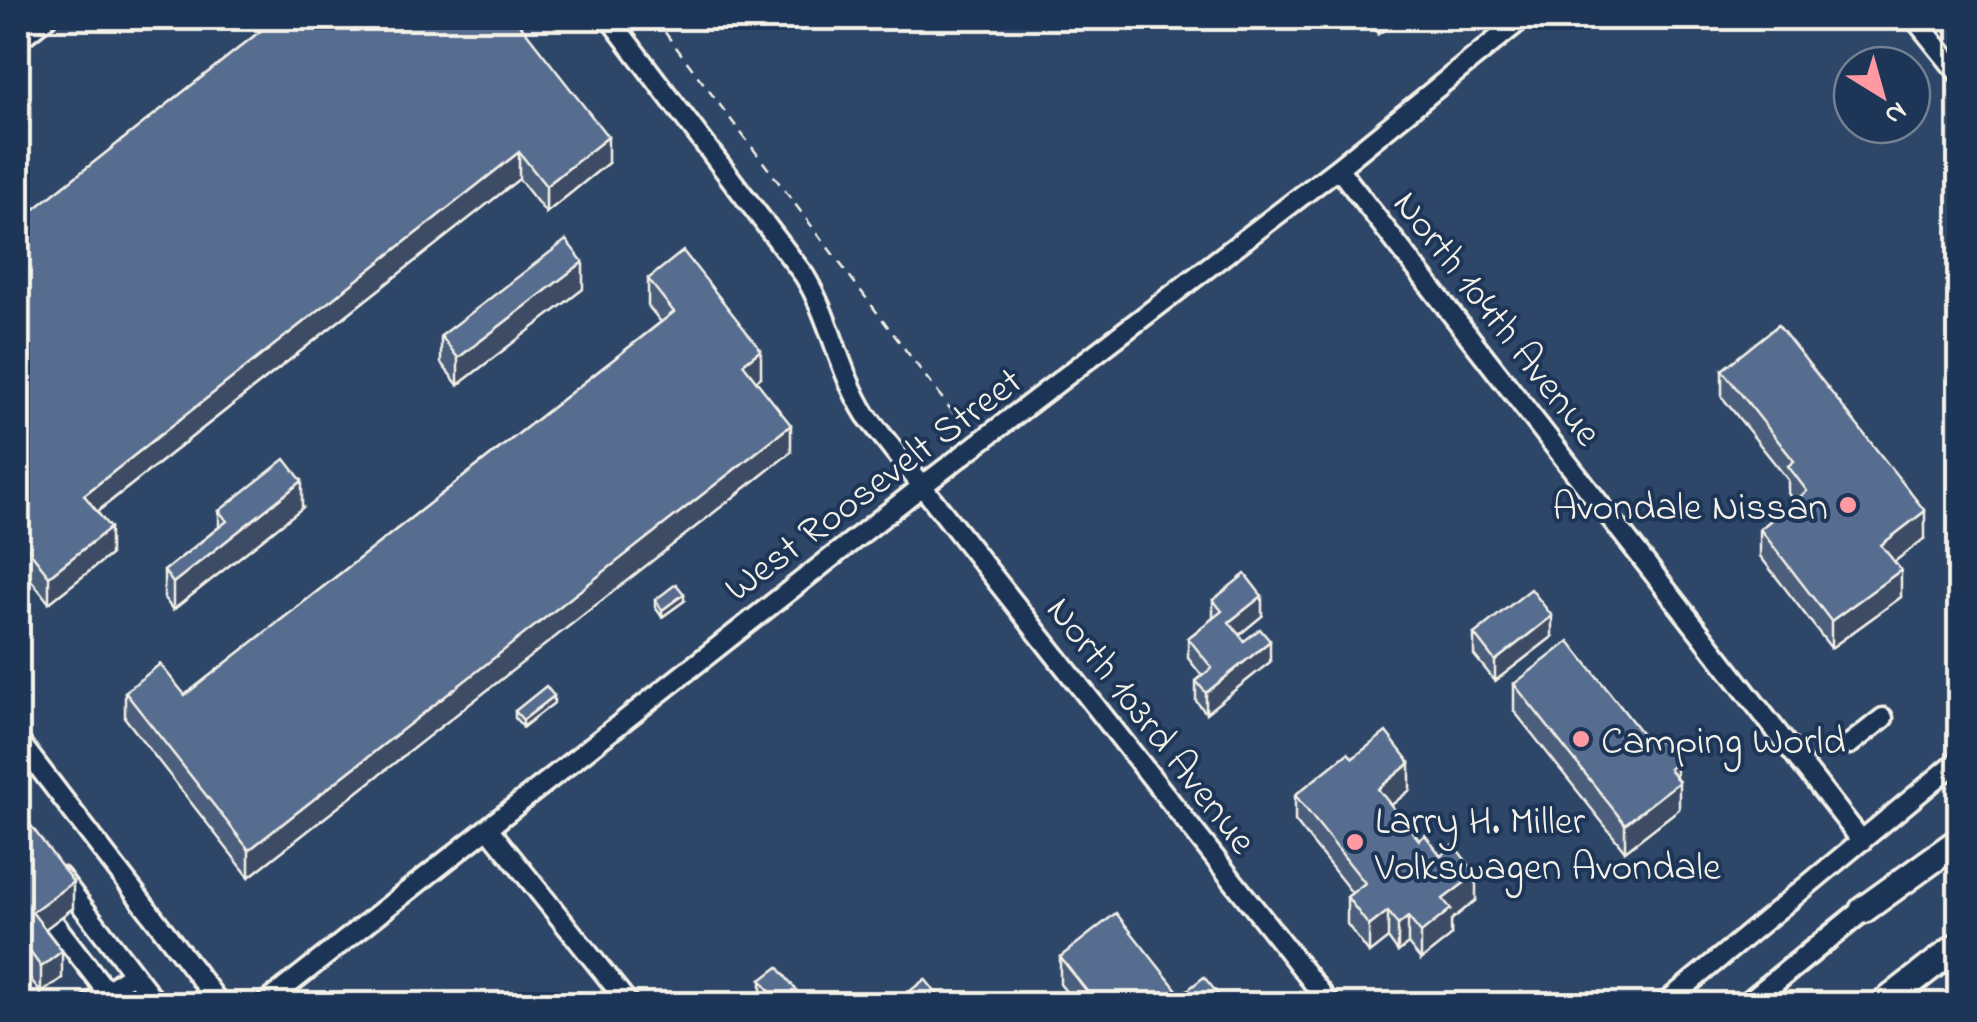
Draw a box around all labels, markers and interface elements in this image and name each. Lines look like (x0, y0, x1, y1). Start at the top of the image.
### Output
north arrow (1832, 45, 1932, 145)
text: N (1875, 90, 1915, 134)
street label: North 104th Avenue (1376, 179, 1615, 461)
street label: West Roosevelt Street (713, 355, 1036, 619)
place label: Avondale Nissan (1552, 480, 1828, 539)
marker: Avondale Nissan (1837, 494, 1859, 516)
street label: North 103rd Avenue (1030, 585, 1269, 869)
place label: Camping World (1601, 714, 1846, 773)
marker: Camping World (1570, 728, 1592, 750)
place label: Larry H. Miller Volkswagen Avondale (1374, 794, 1721, 899)
marker: Larry H. Miller Volkswagen Avondale (1344, 831, 1366, 853)

